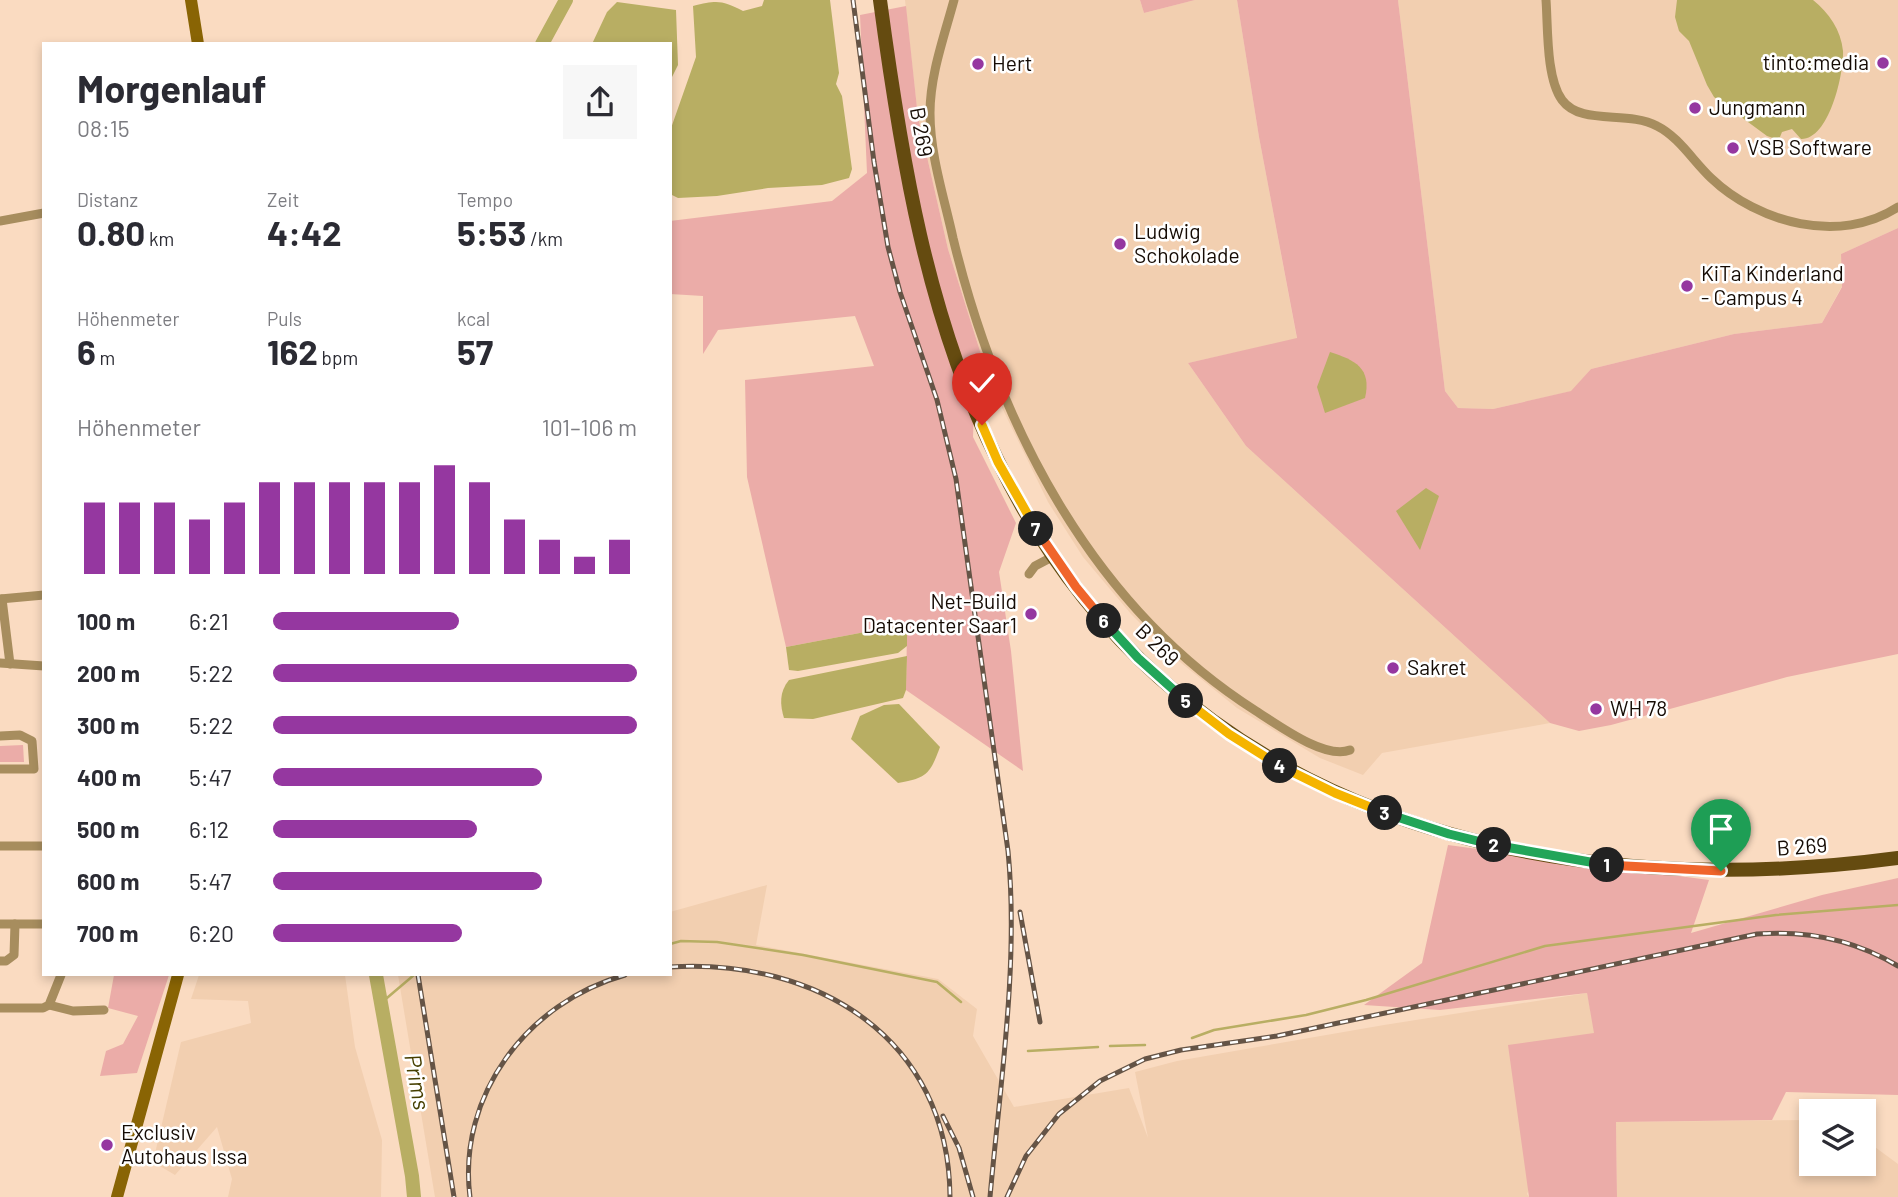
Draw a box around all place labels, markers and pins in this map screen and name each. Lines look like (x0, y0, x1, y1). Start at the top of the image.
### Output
place label: tinto:media (1763, 49, 1869, 74)
place label: Hert (992, 50, 1033, 75)
marker: tinto:media (1875, 55, 1891, 71)
marker: Hert (970, 56, 986, 72)
place label: Jungmann (1709, 94, 1806, 119)
marker: Jungmann (1687, 100, 1703, 116)
place label: VSB Software (1747, 134, 1872, 159)
marker: VSB Software (1725, 140, 1741, 156)
place label: Ludwig Schokolade (1134, 218, 1240, 267)
marker: Ludwig Schokolade (1112, 236, 1128, 252)
place label: KiTa Kinderland - Campus 4 (1701, 260, 1844, 309)
marker: KiTa Kinderland - Campus 4 (1679, 278, 1695, 294)
pin (952, 353, 1012, 425)
pin: 7 (1018, 512, 1054, 546)
place label: Net-Build Datacenter Saar1 (863, 588, 1017, 637)
pin: 6 (1086, 604, 1122, 638)
marker: Net-Build Datacenter Saar1 (1023, 606, 1039, 622)
place label: Sakret (1407, 654, 1467, 679)
marker: Sakret (1385, 660, 1401, 676)
pin: 5 (1168, 684, 1204, 718)
place label: WH 78 (1610, 695, 1667, 720)
marker: WH 78 (1588, 701, 1604, 717)
pin: 4 (1262, 748, 1298, 784)
pin: 3 (1368, 796, 1402, 830)
pin (1691, 799, 1751, 871)
pin: 2 (1476, 828, 1512, 862)
pin: 1 (1590, 848, 1624, 882)
place label: Exclusiv Autohaus Issa (121, 1119, 247, 1168)
marker: Exclusiv Autohaus Issa (99, 1137, 115, 1153)

